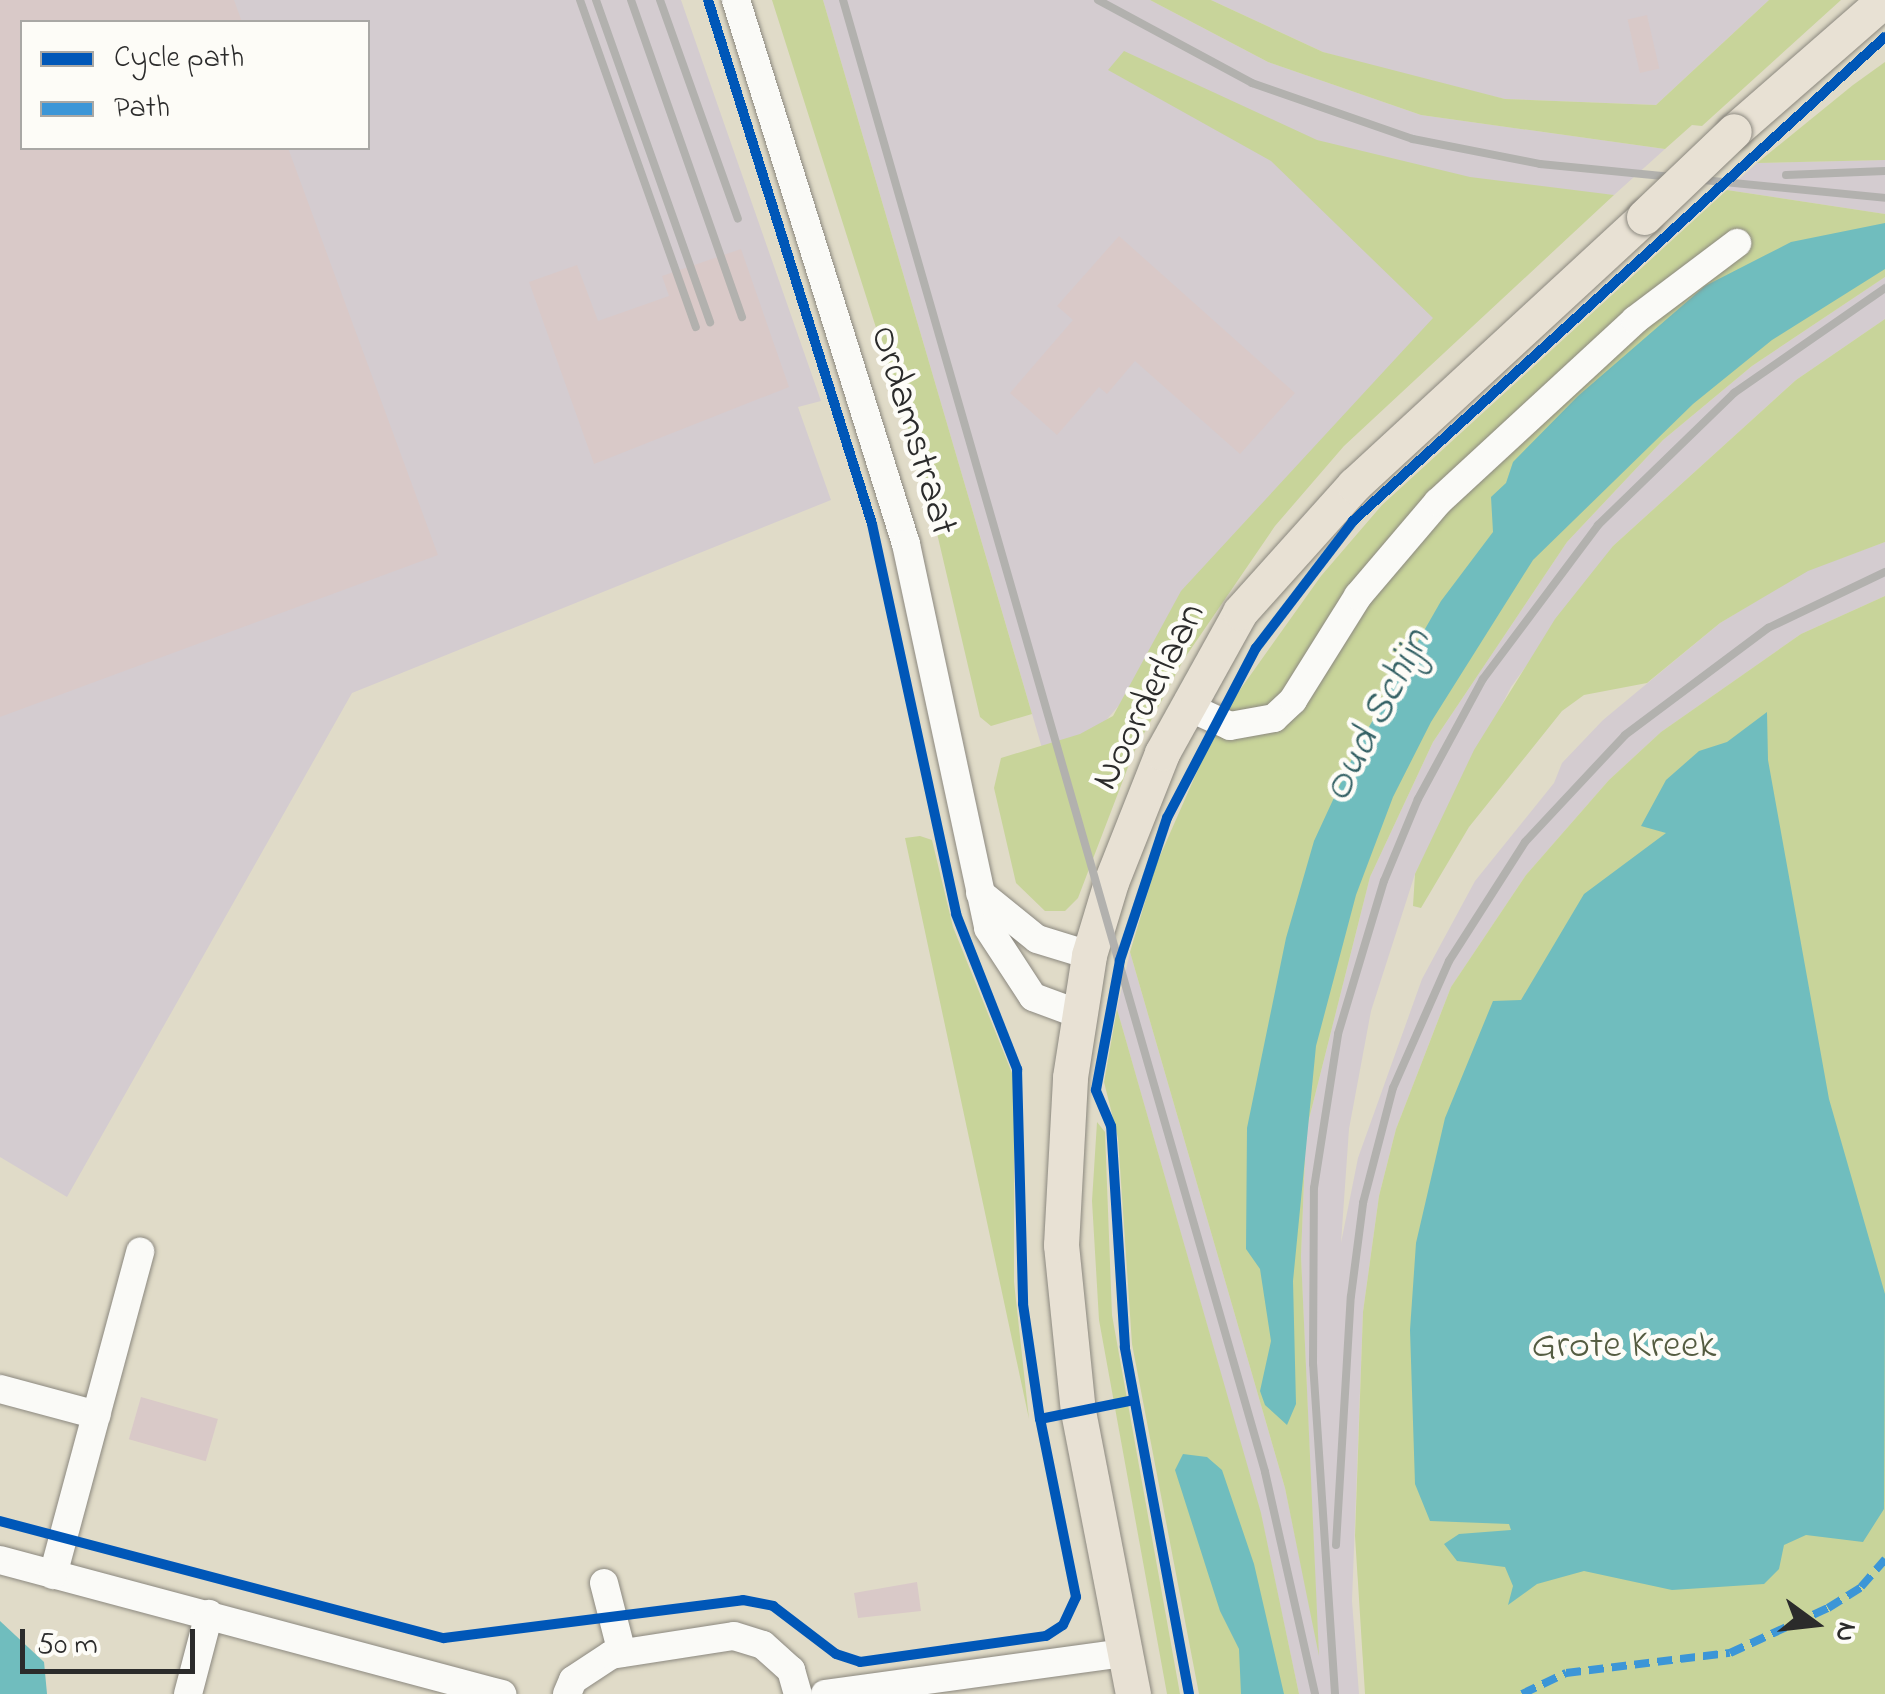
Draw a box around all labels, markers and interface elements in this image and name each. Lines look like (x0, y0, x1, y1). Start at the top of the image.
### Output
legend (20, 20, 370, 150)
text: Cycle path (114, 37, 244, 81)
text: Path (114, 87, 170, 131)
street label: Ordamstraat (857, 320, 967, 542)
street label: Noorderlaan (1082, 595, 1218, 799)
water label: Oud Schijn (1313, 621, 1443, 811)
park label: Grote Kreek (1532, 1323, 1716, 1371)
north arrow (1765, 1574, 1865, 1674)
scale bar (25, 1609, 200, 1671)
text: N (1822, 1617, 1867, 1646)
text: 50 m (37, 1624, 98, 1668)

